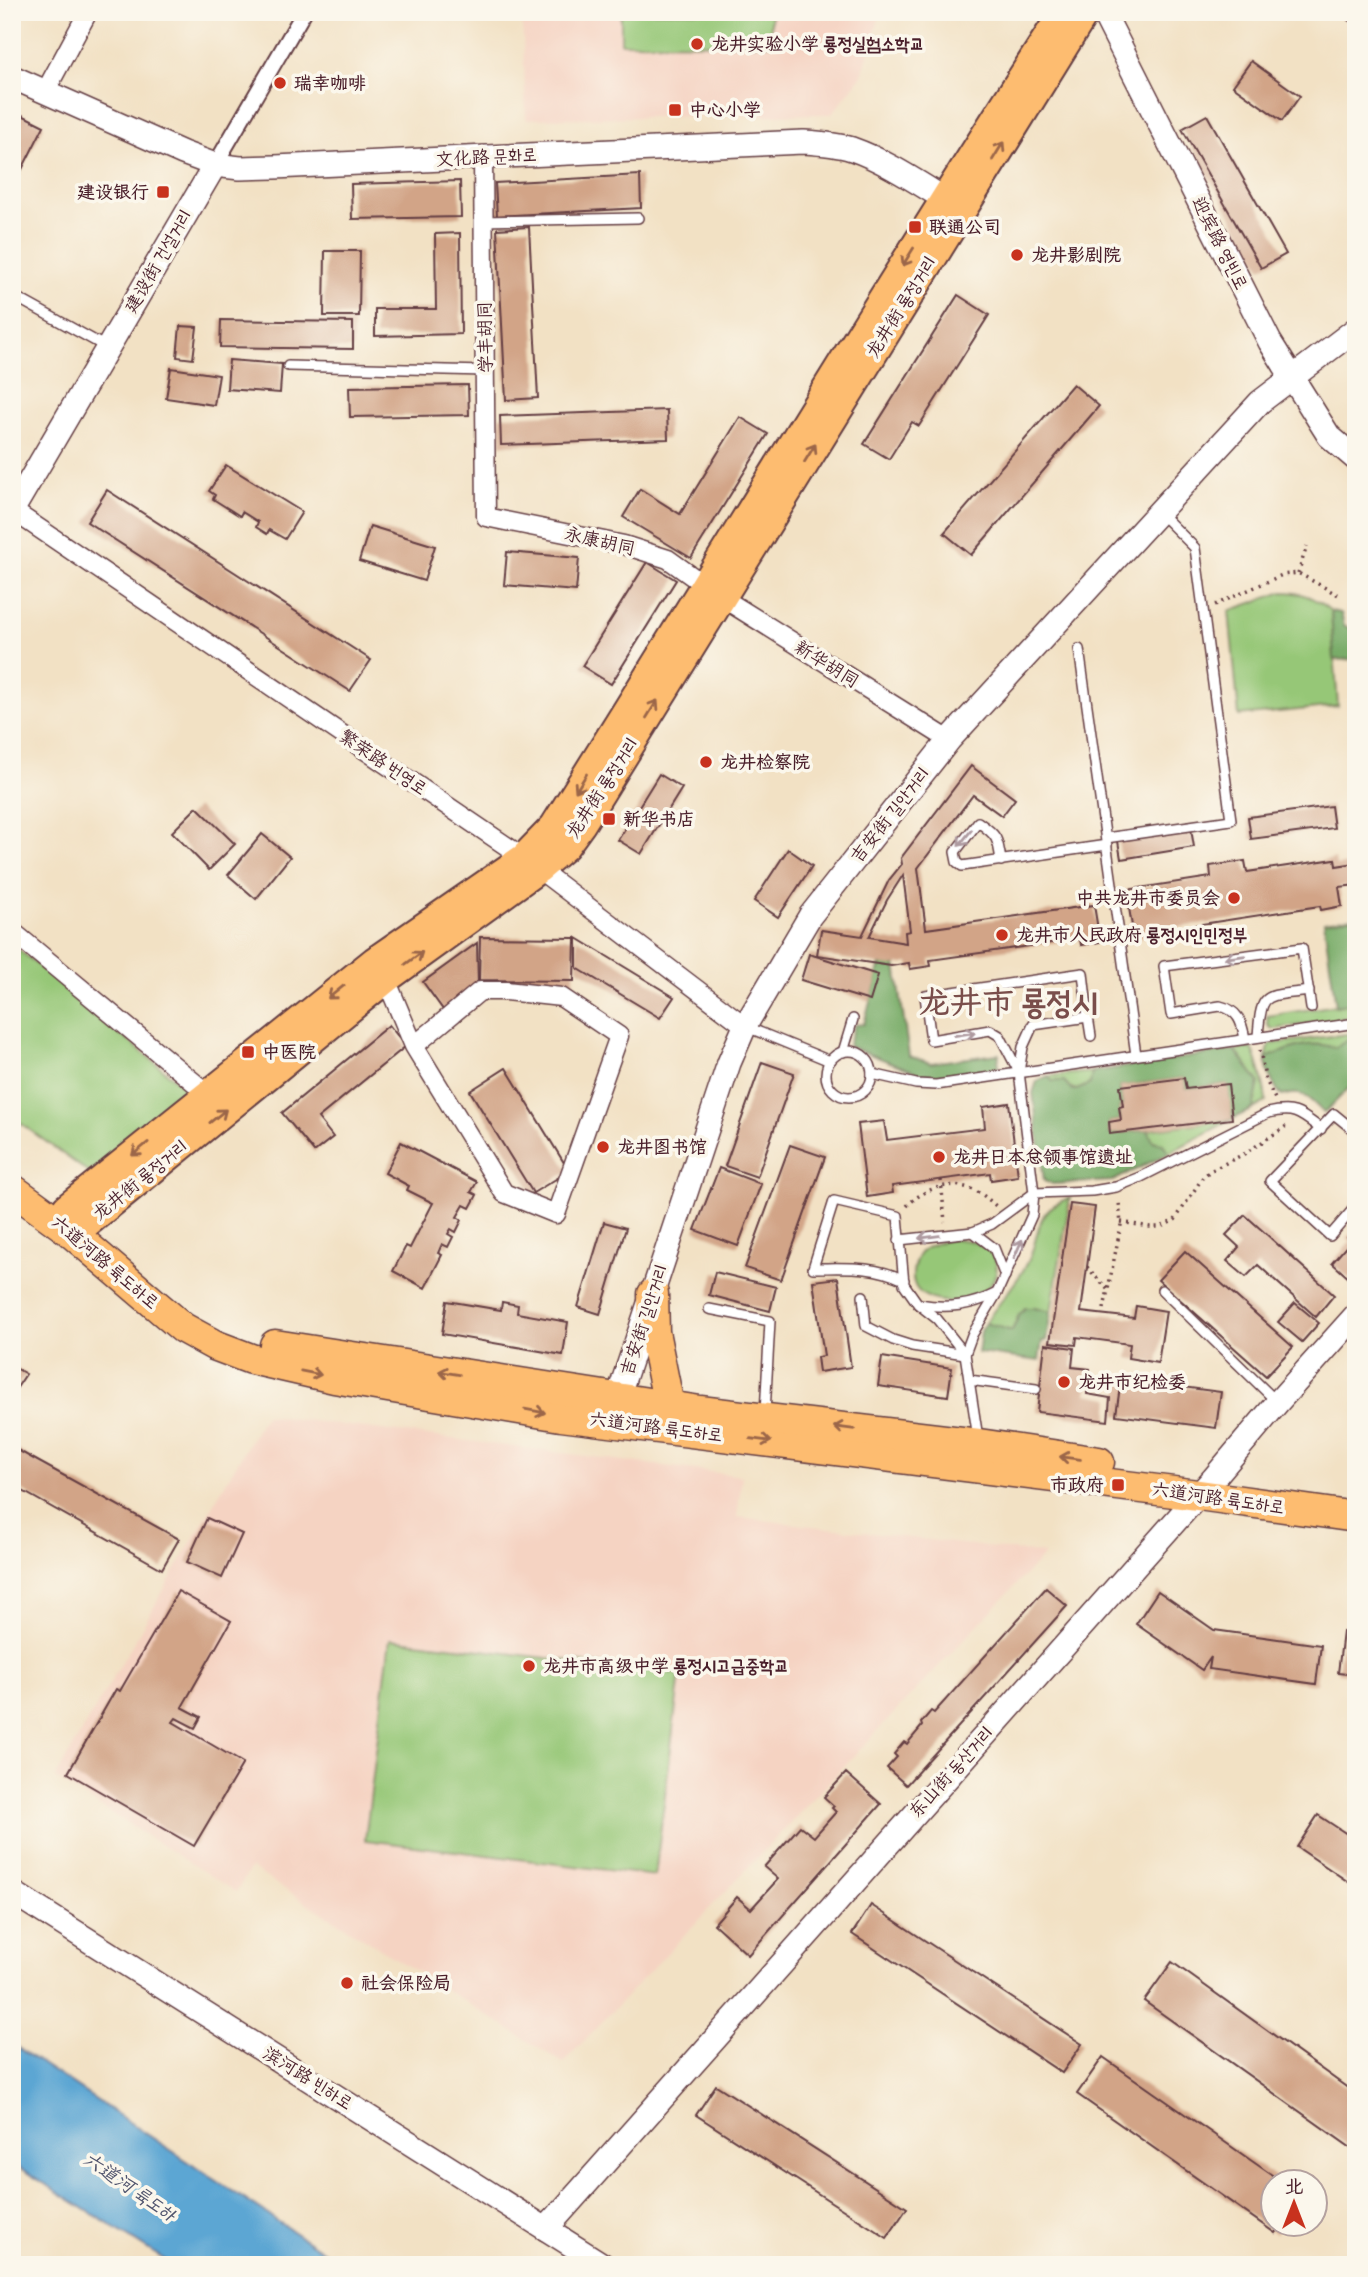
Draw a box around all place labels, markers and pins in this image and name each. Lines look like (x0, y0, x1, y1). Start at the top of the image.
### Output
place label: 龙井实验小学 룡정실험소학교 (711, 33, 924, 56)
marker: 龙井实验小学 룡정실험소학교 (689, 36, 705, 52)
place label: 瑞幸咖啡 (294, 72, 366, 95)
marker: 瑞幸咖啡 (272, 75, 288, 91)
place label: 中心小学 (689, 99, 761, 122)
marker: 中心小学 (667, 102, 683, 118)
place label: 建设银行 (77, 181, 149, 204)
marker: 建设银行 (155, 184, 171, 200)
place label: 联通公司 (929, 216, 1001, 239)
marker: 联通公司 (907, 219, 923, 235)
place label: 龙井影剧院 (1031, 244, 1121, 267)
marker: 龙井影剧院 (1009, 247, 1025, 263)
place label: 龙井检察院 (720, 751, 810, 774)
marker: 龙井检察院 (698, 754, 714, 770)
place label: 新华书店 (623, 808, 695, 831)
marker: 新华书店 (601, 811, 617, 827)
place label: 中共龙井市委员会 (1076, 887, 1220, 910)
marker: 中共龙井市委员会 (1226, 890, 1242, 906)
place label: 龙井市人民政府 룡정시인민정부 (1016, 924, 1247, 947)
marker: 龙井市人民政府 룡정시인민정부 (994, 927, 1010, 943)
place label: 中医院 (262, 1041, 316, 1064)
marker: 中医院 (240, 1044, 256, 1060)
place label: 龙井图书馆 (617, 1136, 707, 1159)
marker: 龙井图书馆 (595, 1139, 611, 1155)
place label: 龙井日本总领事馆遗址 (953, 1146, 1133, 1169)
marker: 龙井日本总领事馆遗址 (931, 1149, 947, 1165)
place label: 龙井市纪检委 (1078, 1371, 1186, 1394)
marker: 龙井市纪检委 (1056, 1374, 1072, 1390)
place label: 市政府 (1050, 1474, 1104, 1497)
marker: 市政府 (1110, 1477, 1126, 1493)
place label: 龙井市高级中学 룡정시고급중학교 (543, 1655, 789, 1678)
marker: 龙井市高级中学 룡정시고급중학교 (521, 1658, 537, 1674)
place label: 社会保险局 (361, 1972, 451, 1995)
marker: 社会保险局 (339, 1975, 355, 1991)

